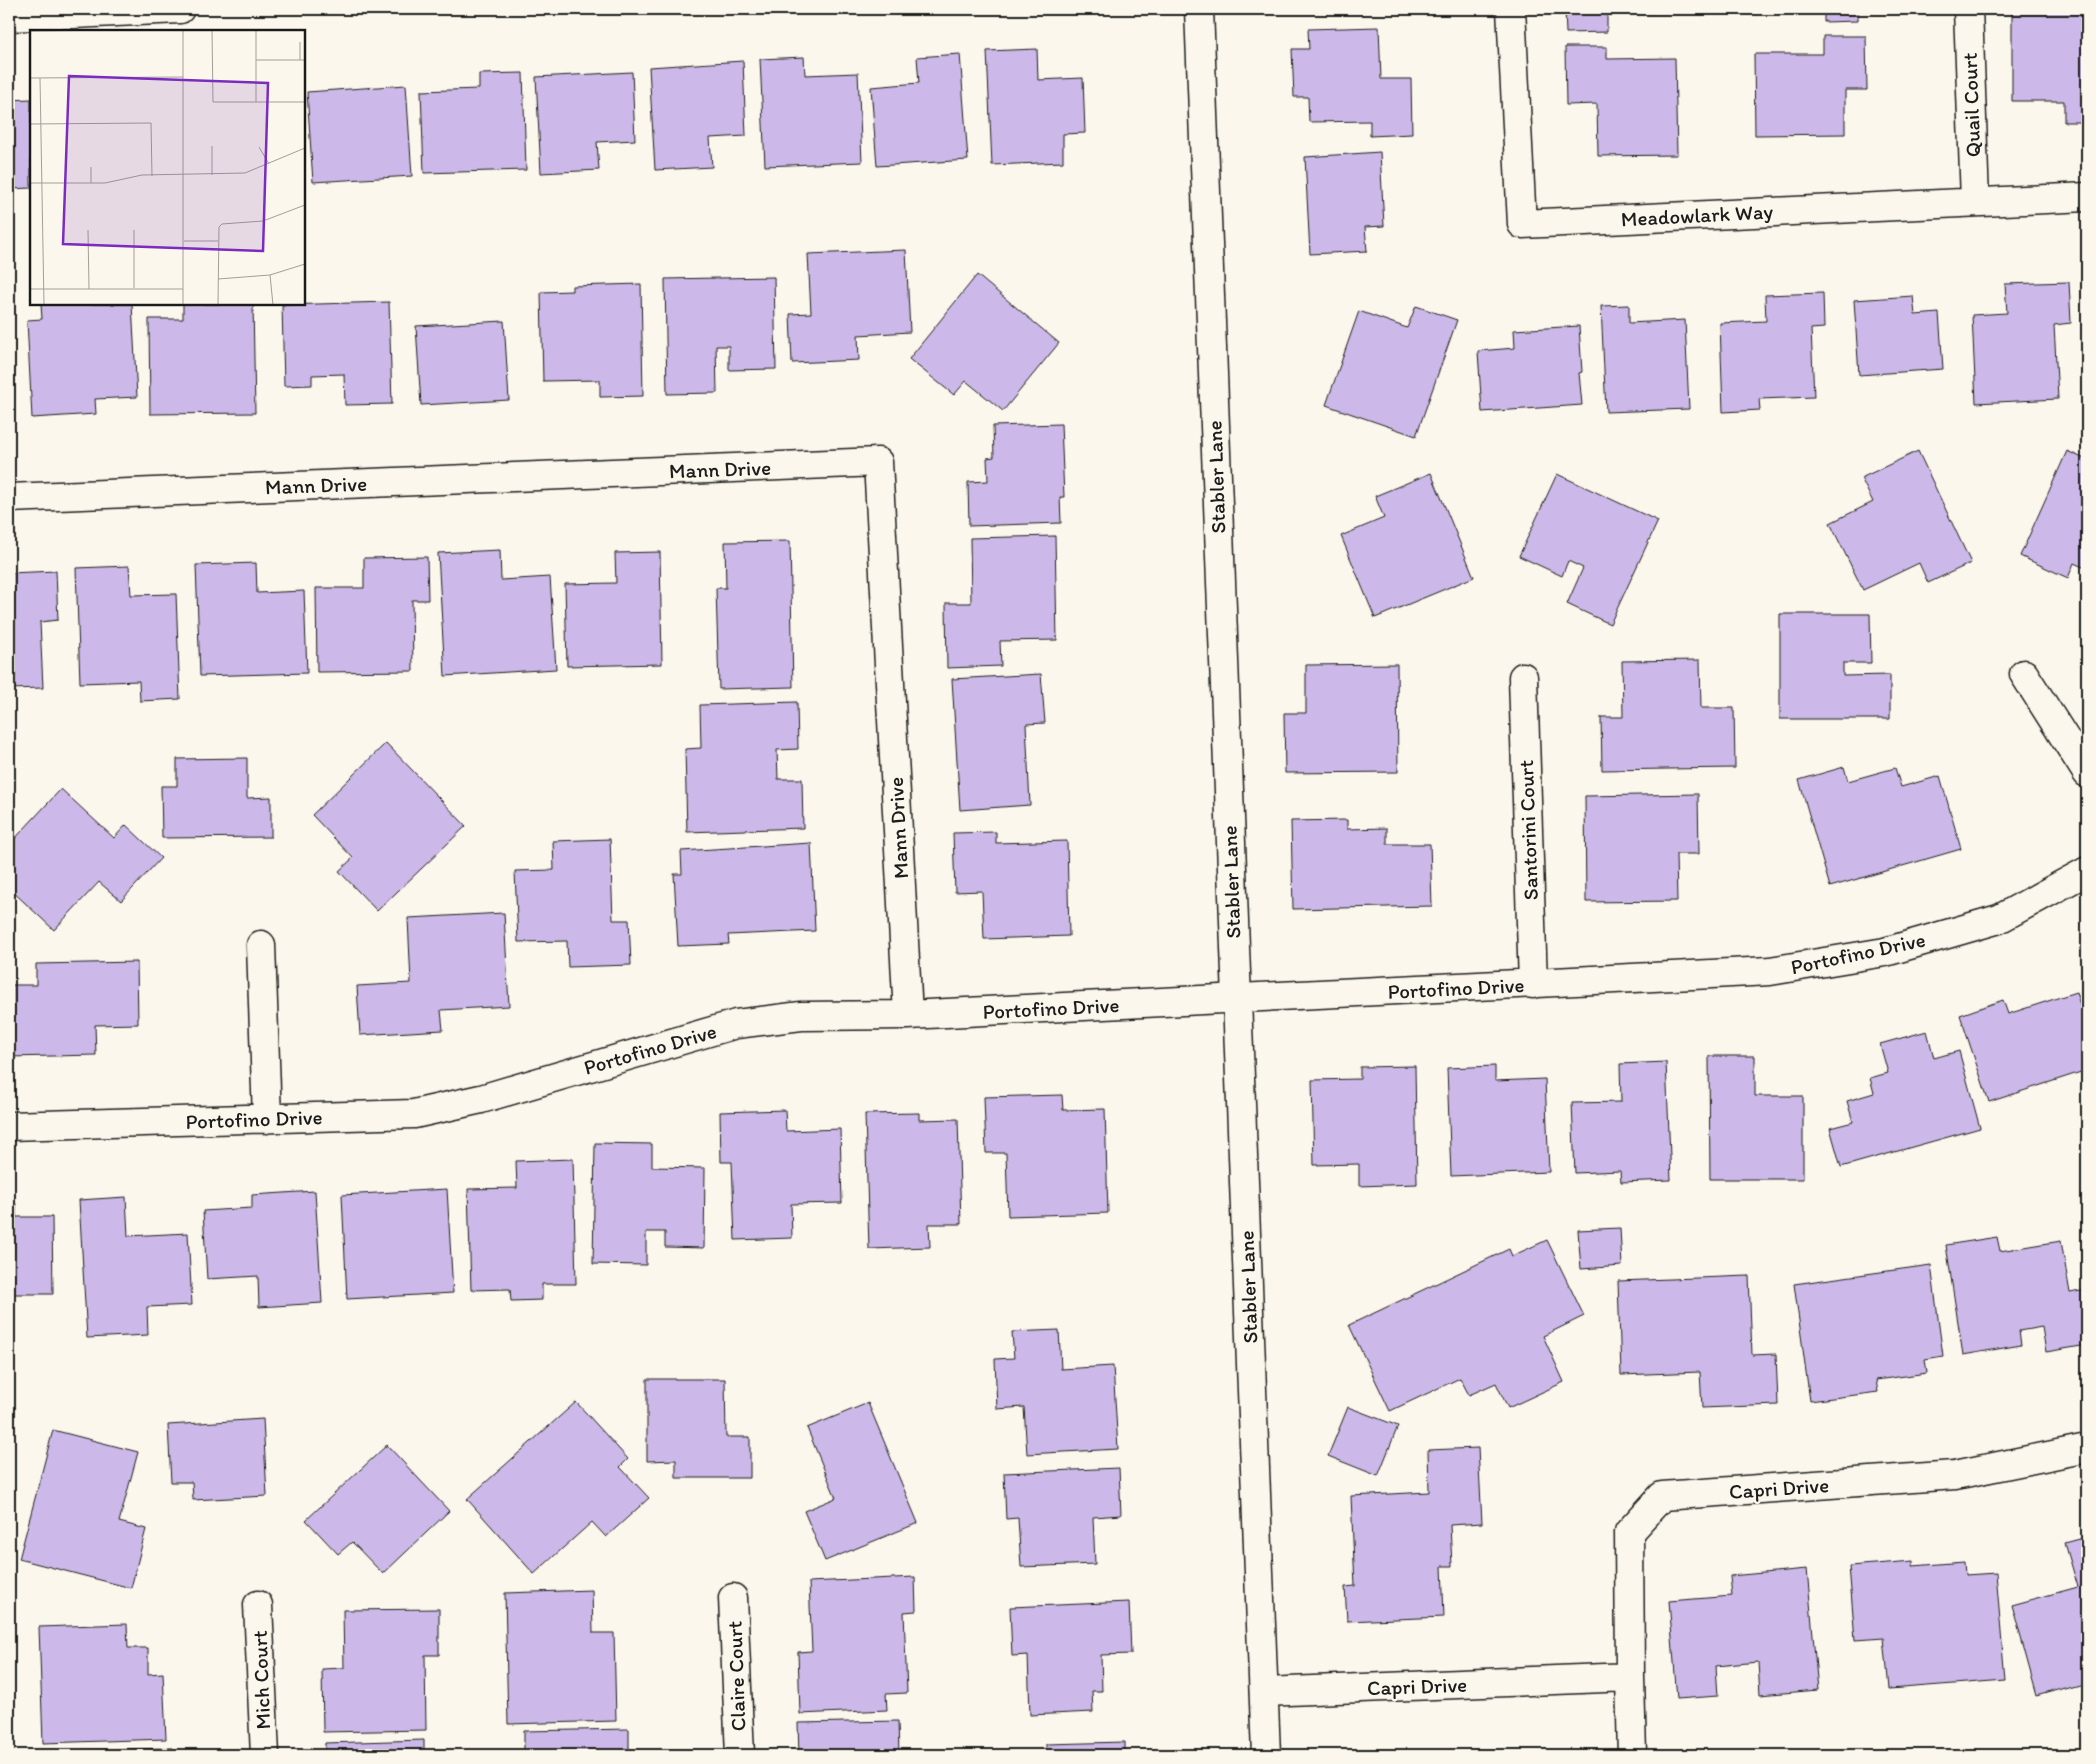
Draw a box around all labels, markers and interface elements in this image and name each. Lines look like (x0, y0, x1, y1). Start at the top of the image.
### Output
inset map (30, 30, 305, 305)
street label: Quail Court (1957, 52, 1985, 158)
street label: Meadowlark Way (1620, 199, 1774, 231)
street label: Stabler Lane (1202, 420, 1230, 534)
street label: Mann Drive (669, 455, 771, 483)
street label: Mann Drive (265, 471, 367, 499)
street label: Santorini Court (1513, 759, 1543, 901)
street label: Mann Drive (883, 776, 913, 880)
street label: Stabler Lane (1217, 825, 1245, 939)
street label: Portofino Drive (1788, 927, 1928, 979)
street label: Portofino Drive (1387, 972, 1525, 1004)
street label: Portofino Drive (982, 992, 1120, 1024)
street label: Portofino Drive (581, 1018, 719, 1080)
street label: Portofino Drive (185, 1104, 323, 1134)
street label: Stabler Lane (1234, 1230, 1262, 1344)
street label: Capri Drive (1728, 1472, 1830, 1504)
street label: Claire Court (722, 1620, 750, 1732)
street label: Mich Court (247, 1630, 275, 1730)
street label: Capri Drive (1366, 1672, 1468, 1700)

